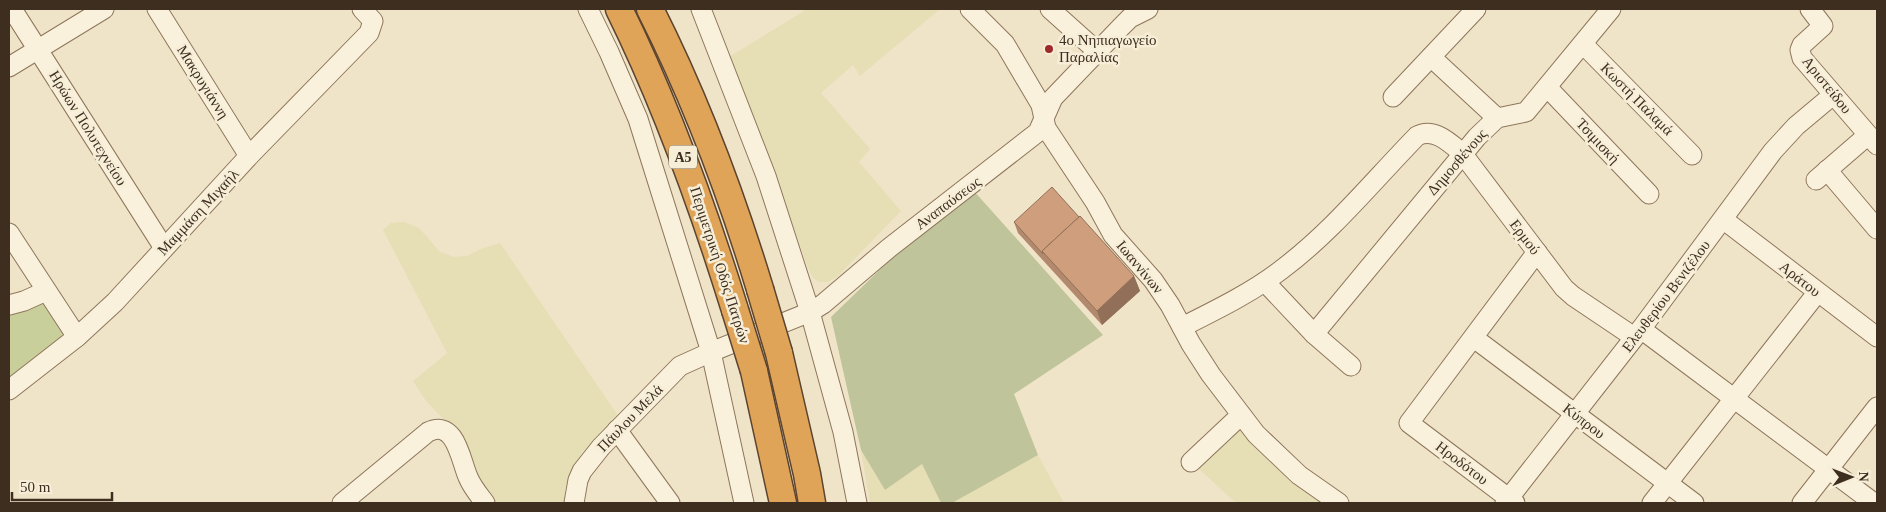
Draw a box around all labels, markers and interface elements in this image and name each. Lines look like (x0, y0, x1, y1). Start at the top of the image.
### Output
place label: 4o Νηπιαγωγείο Παραλίας (1059, 32, 1157, 65)
street label: Μακρυγιάννη (174, 42, 232, 122)
marker: 4o Νηπιαγωγείο Παραλίας (1043, 43, 1055, 55)
street label: Αριστείδου (1799, 53, 1855, 117)
street label: Κωστή Παλαμά (1598, 60, 1677, 139)
street label: Ηρώων Πολυτεχνείου (46, 68, 130, 188)
street label: Τσιμισκή (1573, 115, 1623, 167)
street label: Δημοσθένους (1424, 126, 1490, 198)
road number: Α5 (669, 146, 697, 168)
street label: Μαμμάση Μιχαήλ (154, 165, 242, 258)
street label: Αναπαύσεως (912, 173, 984, 233)
street label: Περιμετρική Οδός Πατρών (687, 185, 753, 345)
street label: Ερμού (1507, 216, 1543, 258)
street label: Ιωαννίνων (1113, 237, 1167, 297)
street label: Ελευθερίου Βενιζέλου (1619, 237, 1713, 355)
street label: Αράτου (1777, 258, 1823, 300)
street label: Πάυλου Μελά (594, 381, 666, 455)
street label: Κύπρου (1560, 400, 1608, 442)
street label: Ηροδότου (1433, 438, 1491, 488)
north arrow (1826, 452, 1876, 502)
scale bar (12, 470, 112, 502)
text: N (1856, 472, 1871, 482)
text: 50 m (20, 479, 51, 495)

